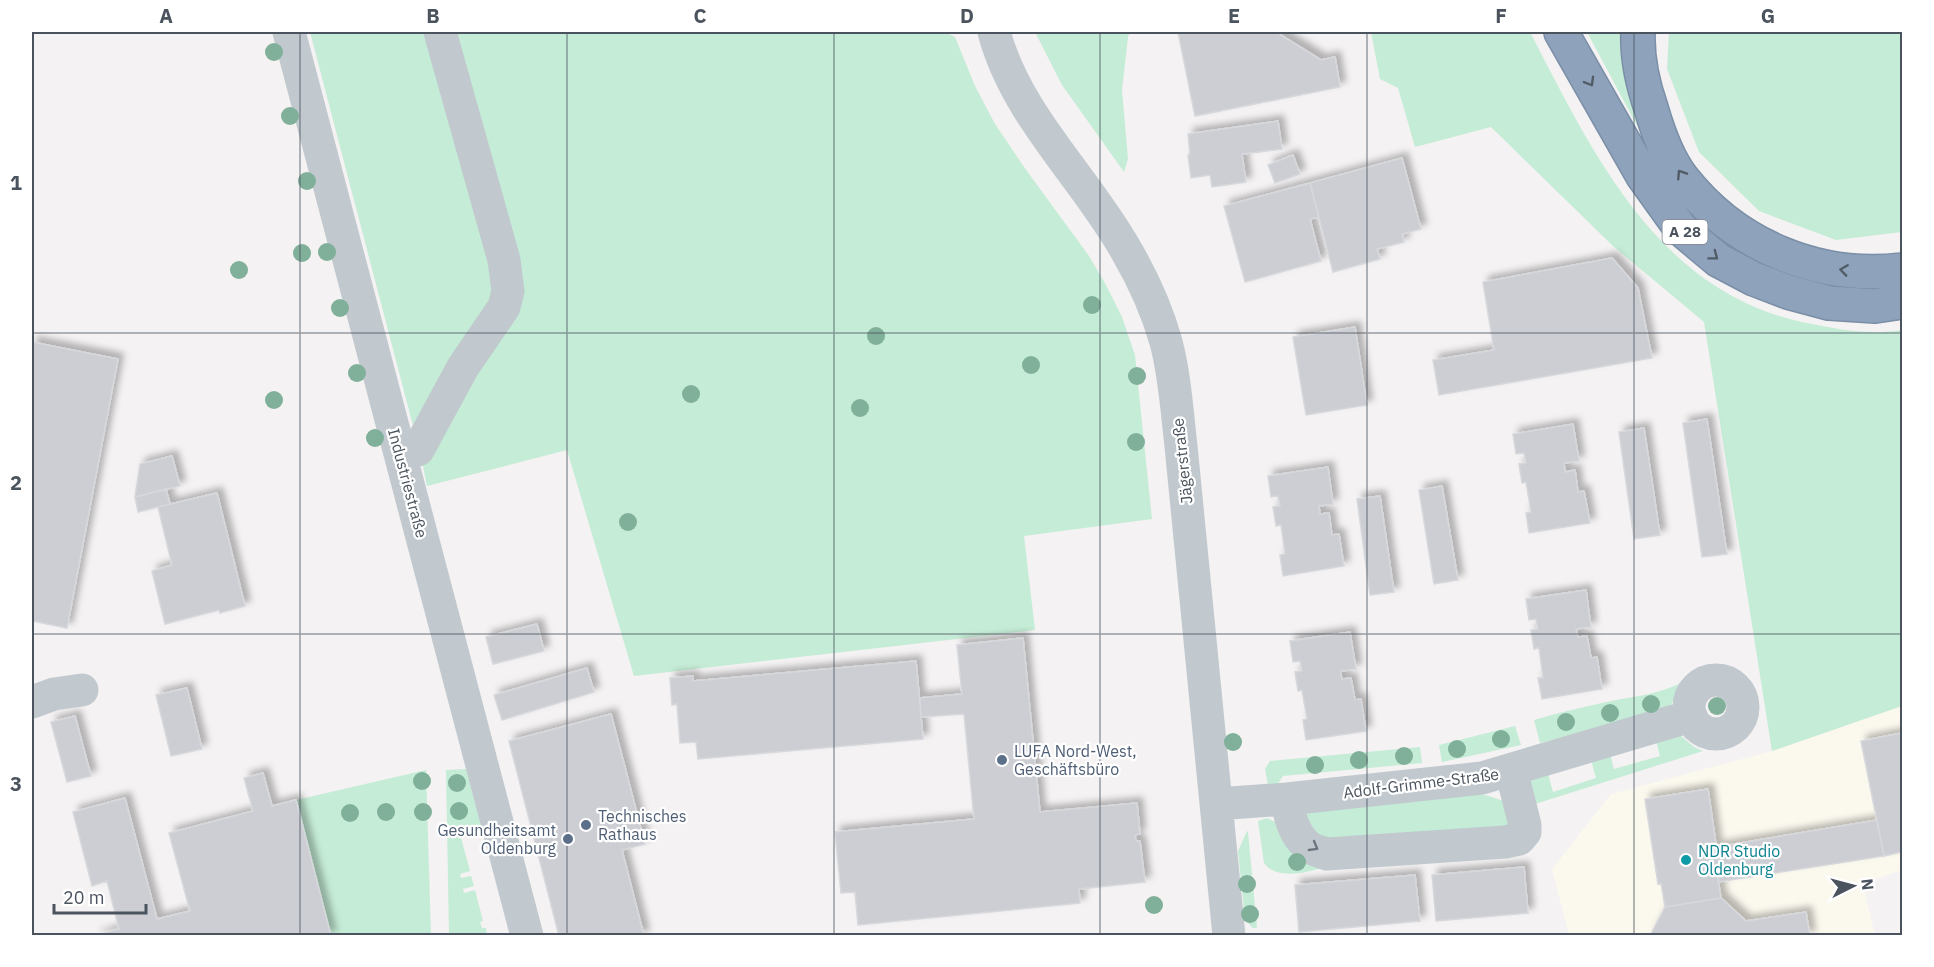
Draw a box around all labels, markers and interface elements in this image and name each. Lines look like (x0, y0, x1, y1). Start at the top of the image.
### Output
text: A (159, 2, 173, 29)
text: B (426, 2, 440, 29)
text: C (693, 2, 707, 29)
text: D (960, 2, 974, 29)
text: E (1228, 2, 1240, 29)
text: F (1495, 2, 1507, 29)
text: G (1761, 2, 1775, 29)
one-way arrow (1582, 76, 1594, 86)
text: 1 (10, 169, 22, 196)
one-way arrow (1677, 170, 1688, 181)
road number: A 28 (1662, 220, 1708, 244)
one-way arrow (1708, 249, 1719, 260)
one-way arrow (1840, 264, 1849, 276)
street label: Jägerstraße (1168, 417, 1196, 505)
street label: Industriestraße (384, 426, 432, 540)
text: 2 (10, 469, 22, 496)
place label: LUFA Nord-West, Geschäftsbüro (1014, 741, 1137, 779)
marker: LUFA Nord-West, Geschäftsbüro (995, 753, 1009, 767)
street label: Adolf-Grimme-Straße (1342, 763, 1500, 802)
text: 3 (10, 770, 22, 797)
place label: Technisches Rathaus (598, 806, 687, 844)
marker: Technisches Rathaus (579, 818, 593, 832)
place label: Gesundheitsamt Oldenburg (437, 820, 557, 858)
marker: Gesundheitsamt Oldenburg (561, 832, 575, 846)
one-way arrow (1308, 840, 1318, 851)
place label: NDR Studio Oldenburg (1698, 841, 1780, 879)
marker: NDR Studio Oldenburg (1679, 853, 1693, 867)
north arrow (1823, 856, 1883, 916)
scale bar (54, 877, 146, 915)
text: N (1857, 878, 1878, 891)
text: 20 m (63, 886, 105, 909)

